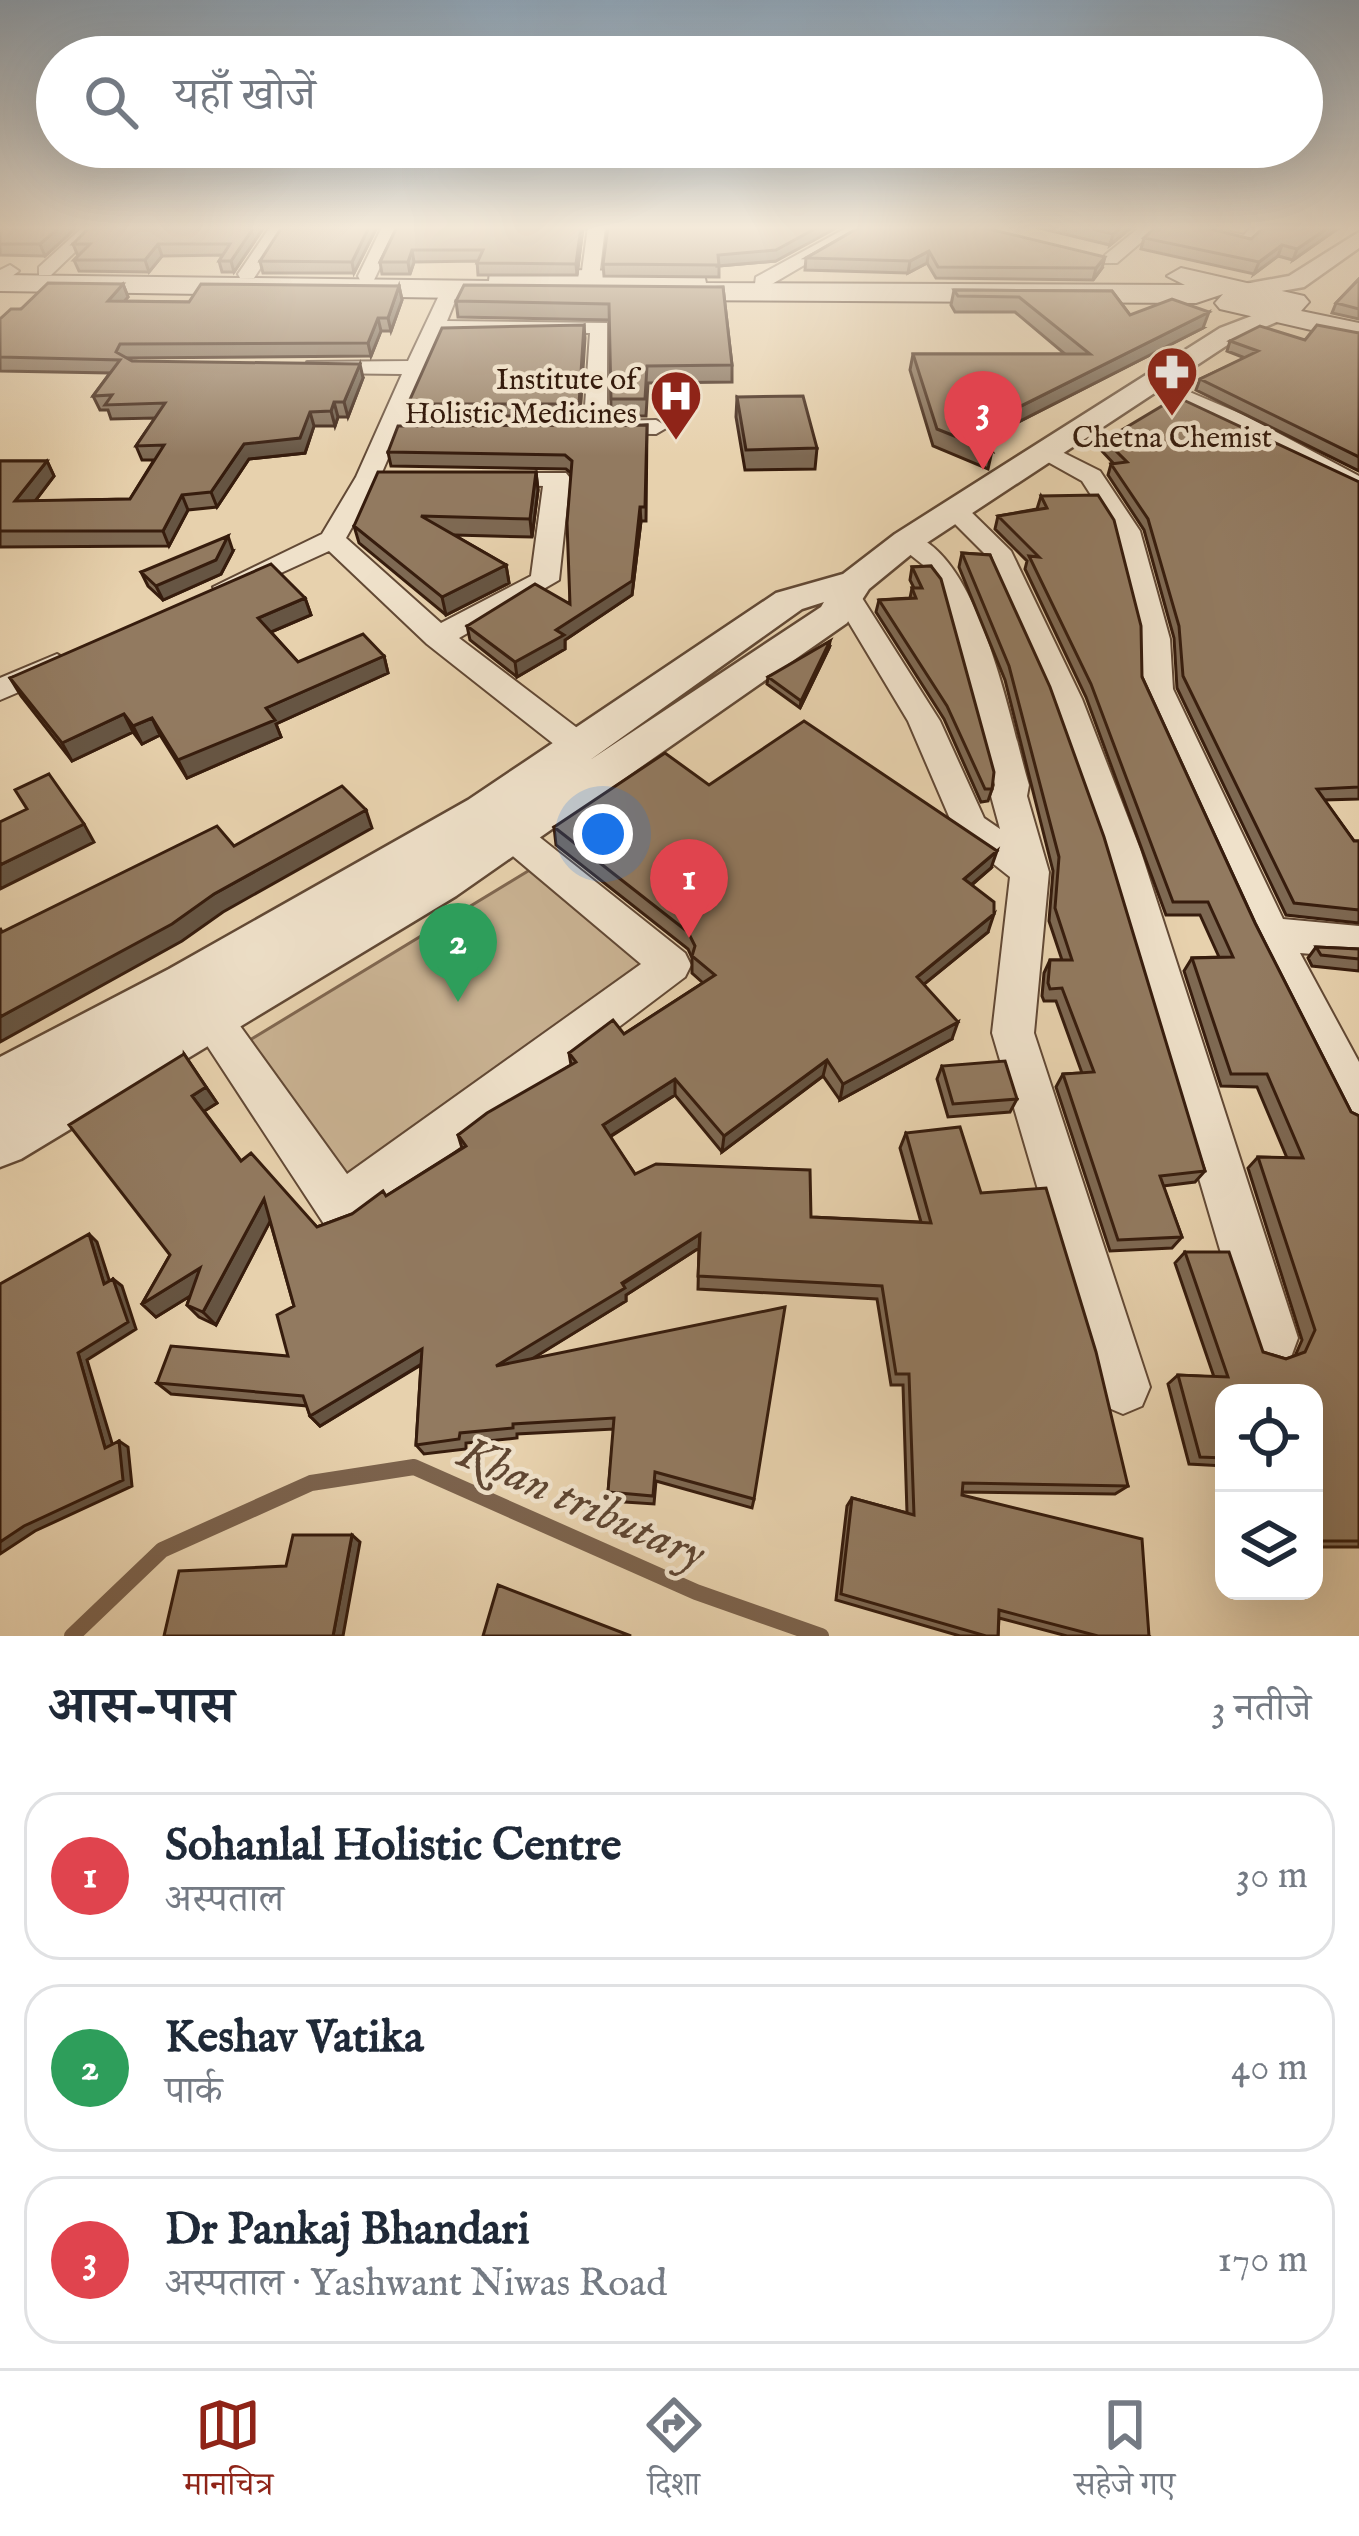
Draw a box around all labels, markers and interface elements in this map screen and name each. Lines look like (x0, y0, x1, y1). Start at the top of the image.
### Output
search box (36, 36, 1323, 168)
text: यहाँ खोजें (174, 68, 316, 125)
icon: search (78, 69, 144, 135)
pharmacy icon: Chetna Chemist (1144, 344, 1200, 418)
place label: Institute of Holistic Medicines (404, 362, 642, 434)
hospital icon: Institute of Holistic Medicines (648, 368, 704, 442)
pin: 3 (944, 371, 1022, 470)
place label: Chetna Chemist (1072, 420, 1272, 458)
your location (573, 804, 633, 864)
pin: 1 (650, 839, 728, 938)
pin: 2 (419, 903, 497, 1002)
map controls (1215, 1384, 1323, 1600)
button: locate (1215, 1384, 1323, 1492)
water label: Khan tributary (447, 1423, 715, 1586)
button: layers (1215, 1492, 1323, 1600)
text: आस-पास (48, 1676, 234, 1741)
text: 3 नतीजे (1211, 1685, 1311, 1734)
text: Sohanlal Holistic Centre (165, 1818, 621, 1875)
text: 1 (83, 1852, 97, 1901)
text: 30 m (1236, 1852, 1308, 1901)
text: अस्पताल (165, 1876, 284, 1925)
text: Keshav Vatika (165, 2010, 424, 2067)
text: 2 (81, 2044, 99, 2093)
text: 40 m (1231, 2044, 1308, 2093)
text: पार्क (165, 2068, 222, 2117)
text: Dr Pankaj Bhandari (165, 2202, 530, 2259)
text: 3 (83, 2236, 97, 2285)
text: 170 m (1217, 2236, 1308, 2285)
text: अस्पताल · Yashwant Niwas Road (165, 2260, 667, 2309)
tab: मानचित्र (184, 2392, 273, 2516)
tab: दिशा (641, 2392, 707, 2516)
tab: सहेजे गए (1074, 2392, 1175, 2516)

